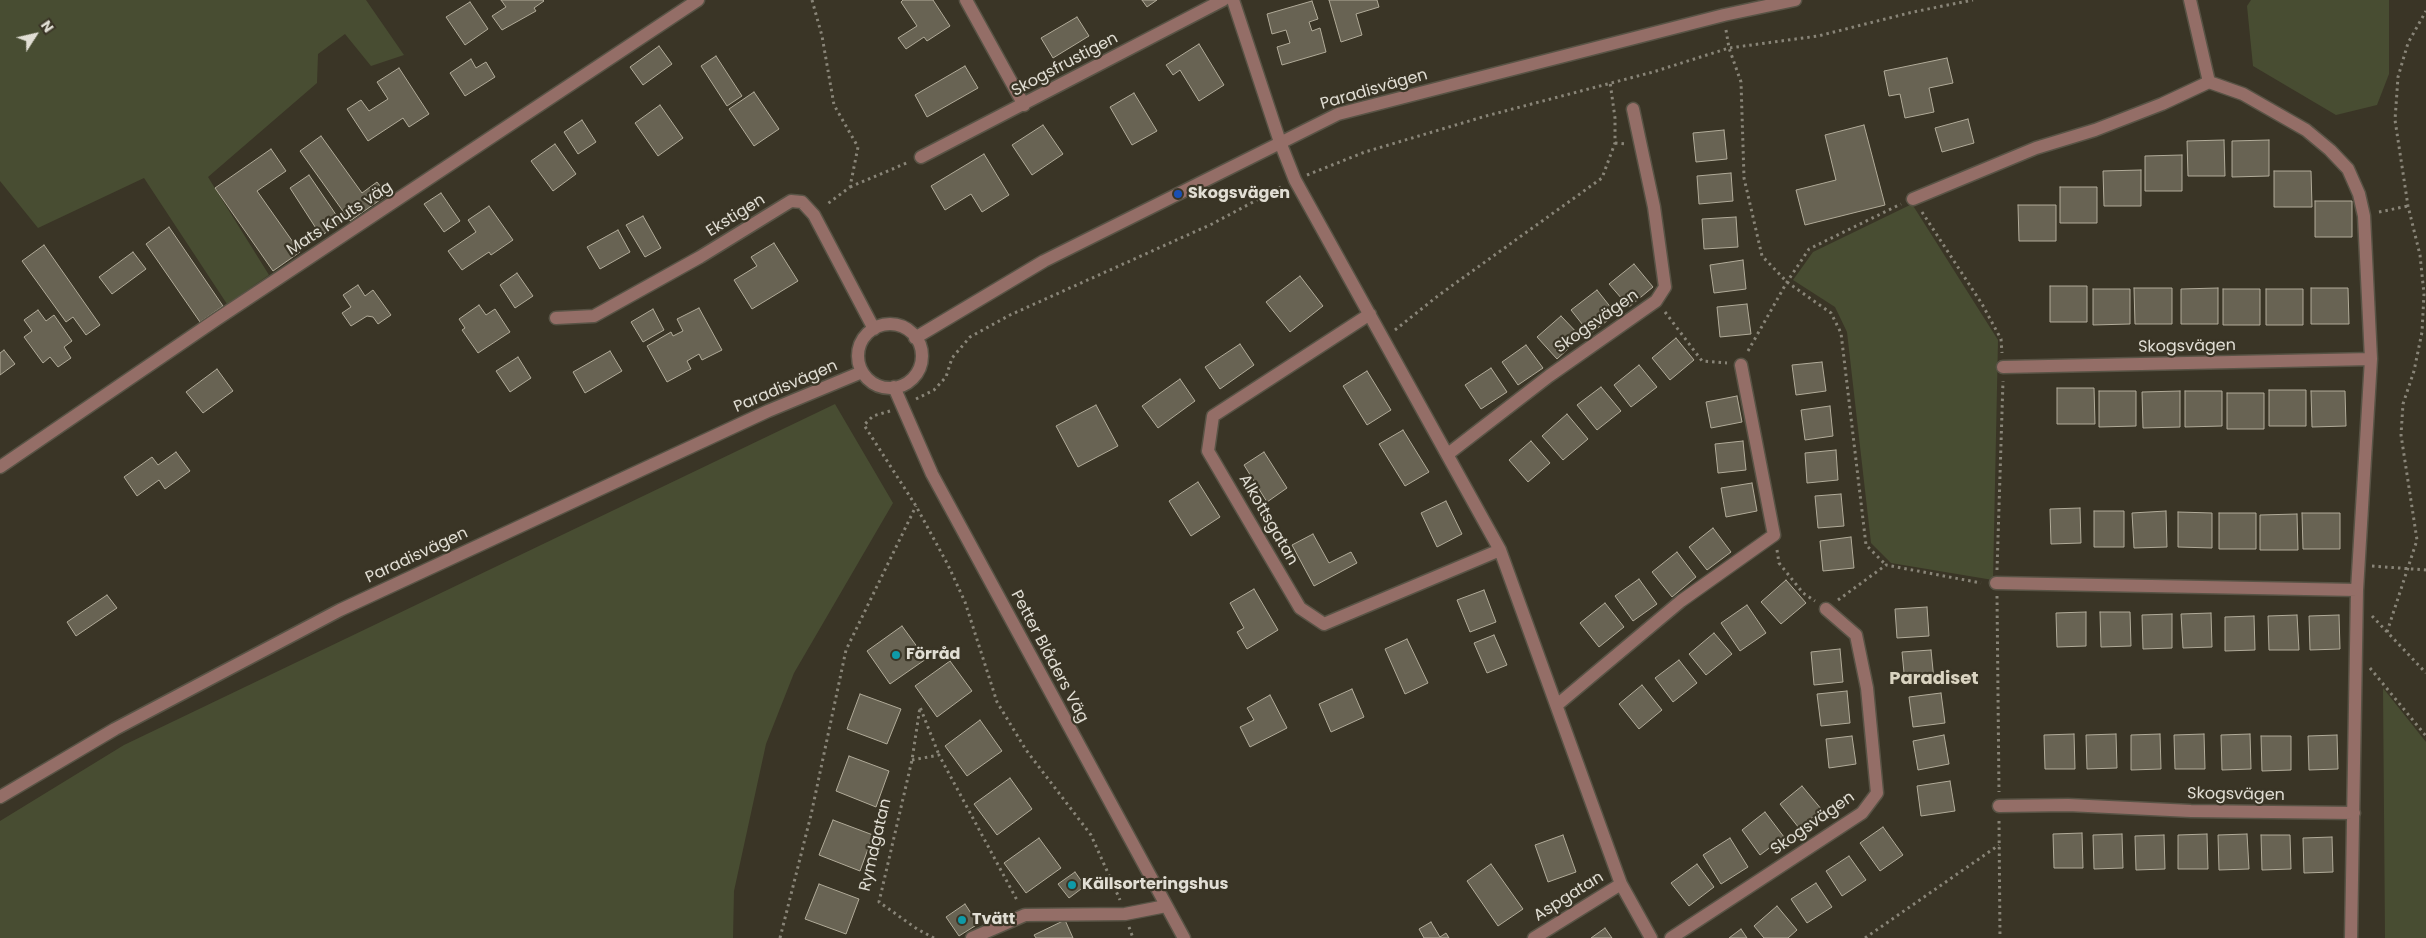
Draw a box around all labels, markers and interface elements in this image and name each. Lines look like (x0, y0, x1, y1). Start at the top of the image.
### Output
north arrow (10, 10, 60, 60)
text: N (36, 16, 58, 36)
street label: Skogsfrustigen (1009, 29, 1121, 101)
street label: Paradisvägen (1318, 66, 1430, 114)
street label: Mats Knuts väg (284, 178, 396, 260)
place label: Skogsvägen (1188, 184, 1290, 204)
marker: Skogsvägen (1172, 188, 1184, 200)
street label: Ekstigen (703, 190, 769, 242)
street label: Skogsvägen (1551, 286, 1643, 358)
street label: Skogsvägen (2138, 337, 2236, 357)
street label: Paradisvägen (731, 357, 841, 417)
street label: Alkottsgatan (1234, 471, 1302, 569)
street label: Paradisvägen (363, 524, 471, 588)
street label: Petter Blåders Väg (1006, 587, 1092, 727)
place label: Förråd (906, 645, 960, 665)
marker: Förråd (890, 649, 902, 661)
district label: Paradiset (1889, 668, 1979, 690)
street label: Skogsvägen (2187, 785, 2285, 805)
street label: Skogsvägen (1767, 788, 1859, 860)
street label: Rymdgatan (856, 797, 896, 893)
street label: Aspgatan (1531, 868, 1607, 926)
place label: Källsorteringshus (1082, 875, 1228, 895)
marker: Källsorteringshus (1066, 879, 1078, 891)
place label: Tvätt (972, 910, 1015, 930)
marker: Tvätt (956, 914, 968, 926)

